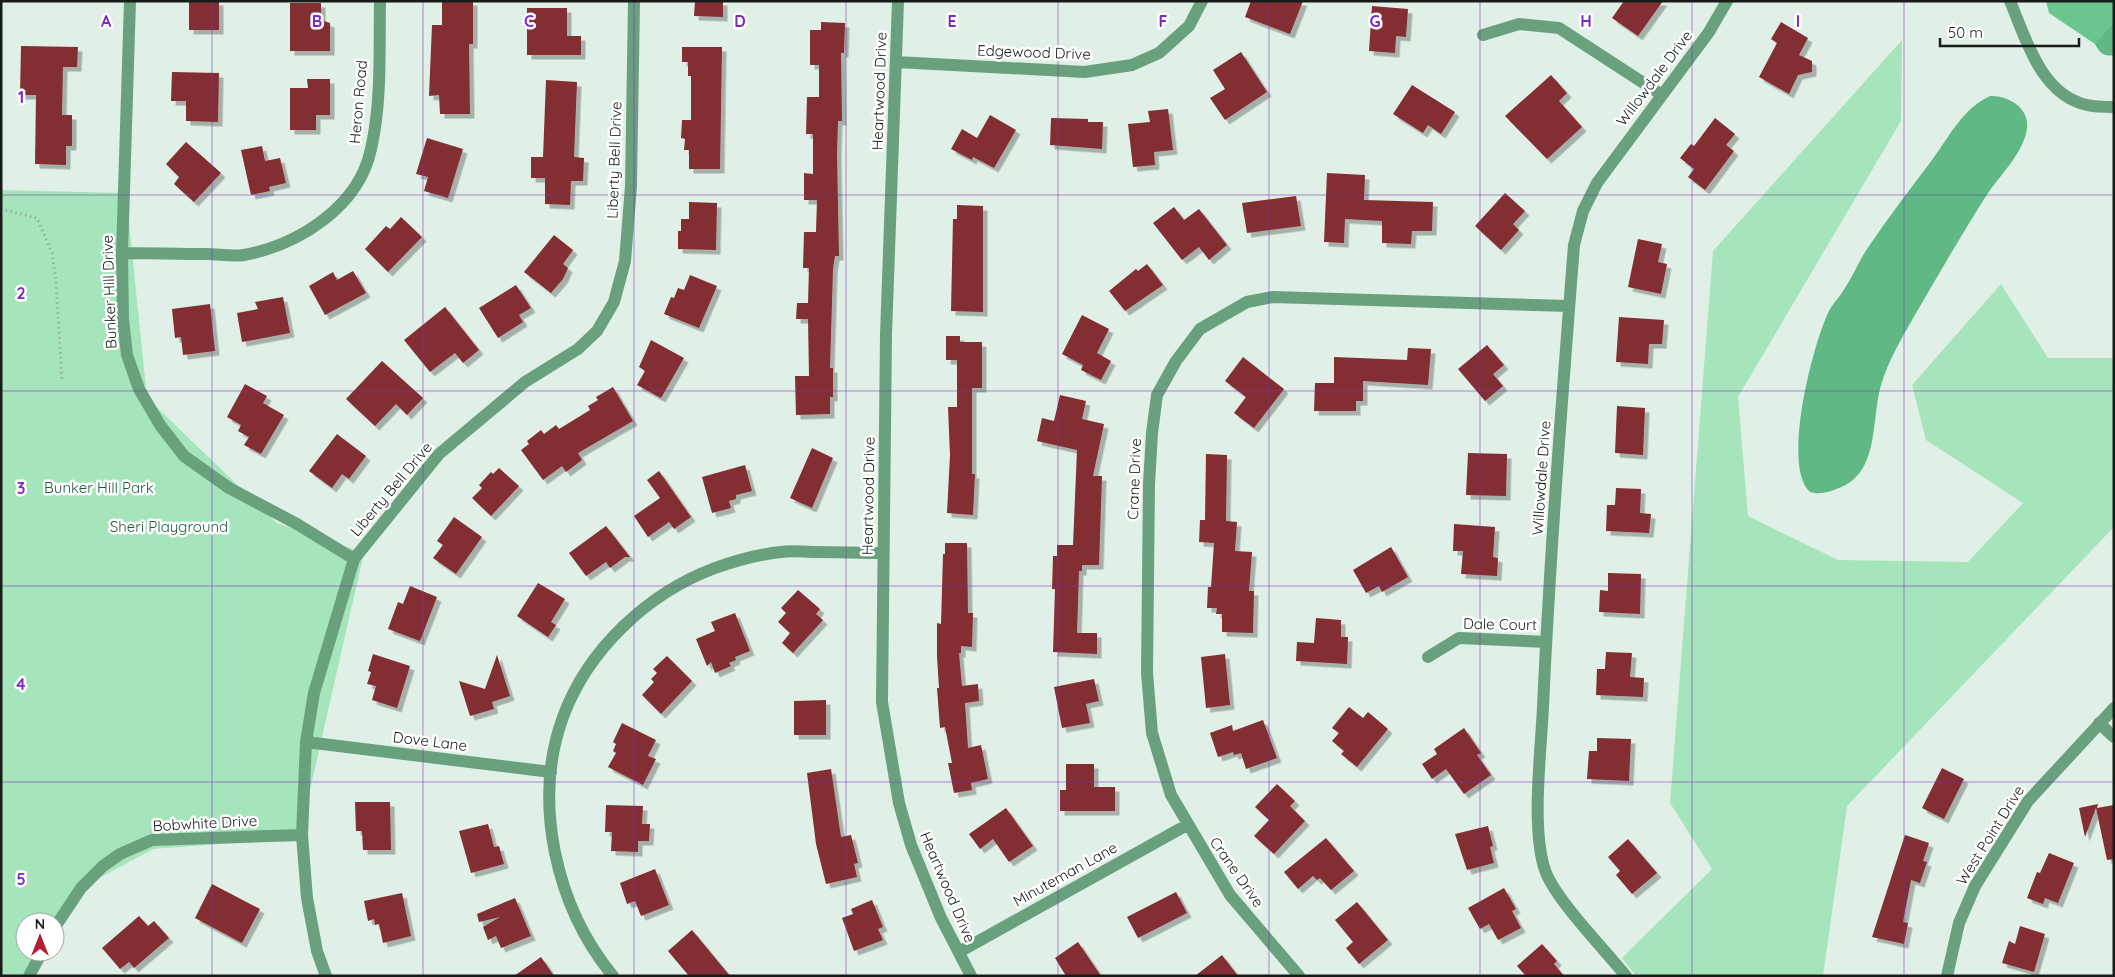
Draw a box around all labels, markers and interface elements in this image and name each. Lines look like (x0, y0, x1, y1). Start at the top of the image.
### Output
text: A (101, 11, 112, 31)
text: B (312, 11, 322, 31)
text: C (524, 11, 534, 31)
text: D (734, 11, 746, 31)
text: E (947, 11, 957, 31)
text: F (1159, 11, 1168, 31)
text: G (1369, 11, 1381, 31)
text: H (1580, 11, 1592, 31)
text: I (1796, 11, 1800, 31)
scale bar (1940, 15, 2079, 47)
text: 50 m (1948, 23, 1983, 42)
street label: Willowdale Drive (1612, 26, 1696, 130)
street label: Heartwood Drive (867, 31, 891, 151)
street label: Edgewood Drive (977, 41, 1091, 63)
street label: Heron Road (345, 59, 371, 145)
text: 1 (18, 87, 24, 107)
street label: Liberty Bell Drive (602, 101, 626, 219)
street label: Bunker Hill Drive (98, 235, 120, 349)
text: 2 (16, 283, 26, 303)
street label: Willowdale Drive (1528, 420, 1554, 536)
street label: Heartwood Drive (857, 437, 879, 555)
street label: Liberty Bell Drive (346, 438, 436, 540)
street label: Crane Drive (1123, 438, 1145, 520)
text: 3 (17, 478, 25, 498)
park label: Bunker Hill Park (44, 478, 154, 497)
park label: Sheri Playground (110, 517, 228, 536)
street label: Dale Court (1463, 614, 1537, 634)
text: 4 (16, 674, 26, 694)
street label: Dove Lane (392, 727, 468, 755)
street label: West Point Drive (1952, 782, 2028, 888)
street label: Bobwhite Drive (152, 811, 258, 835)
street label: Heartwood Drive (916, 829, 980, 945)
street label: Crane Drive (1206, 833, 1268, 911)
street label: Minuteman Lane (1010, 838, 1120, 910)
text: 5 (16, 869, 26, 889)
north arrow (15, 912, 65, 962)
text: N (35, 915, 45, 933)

